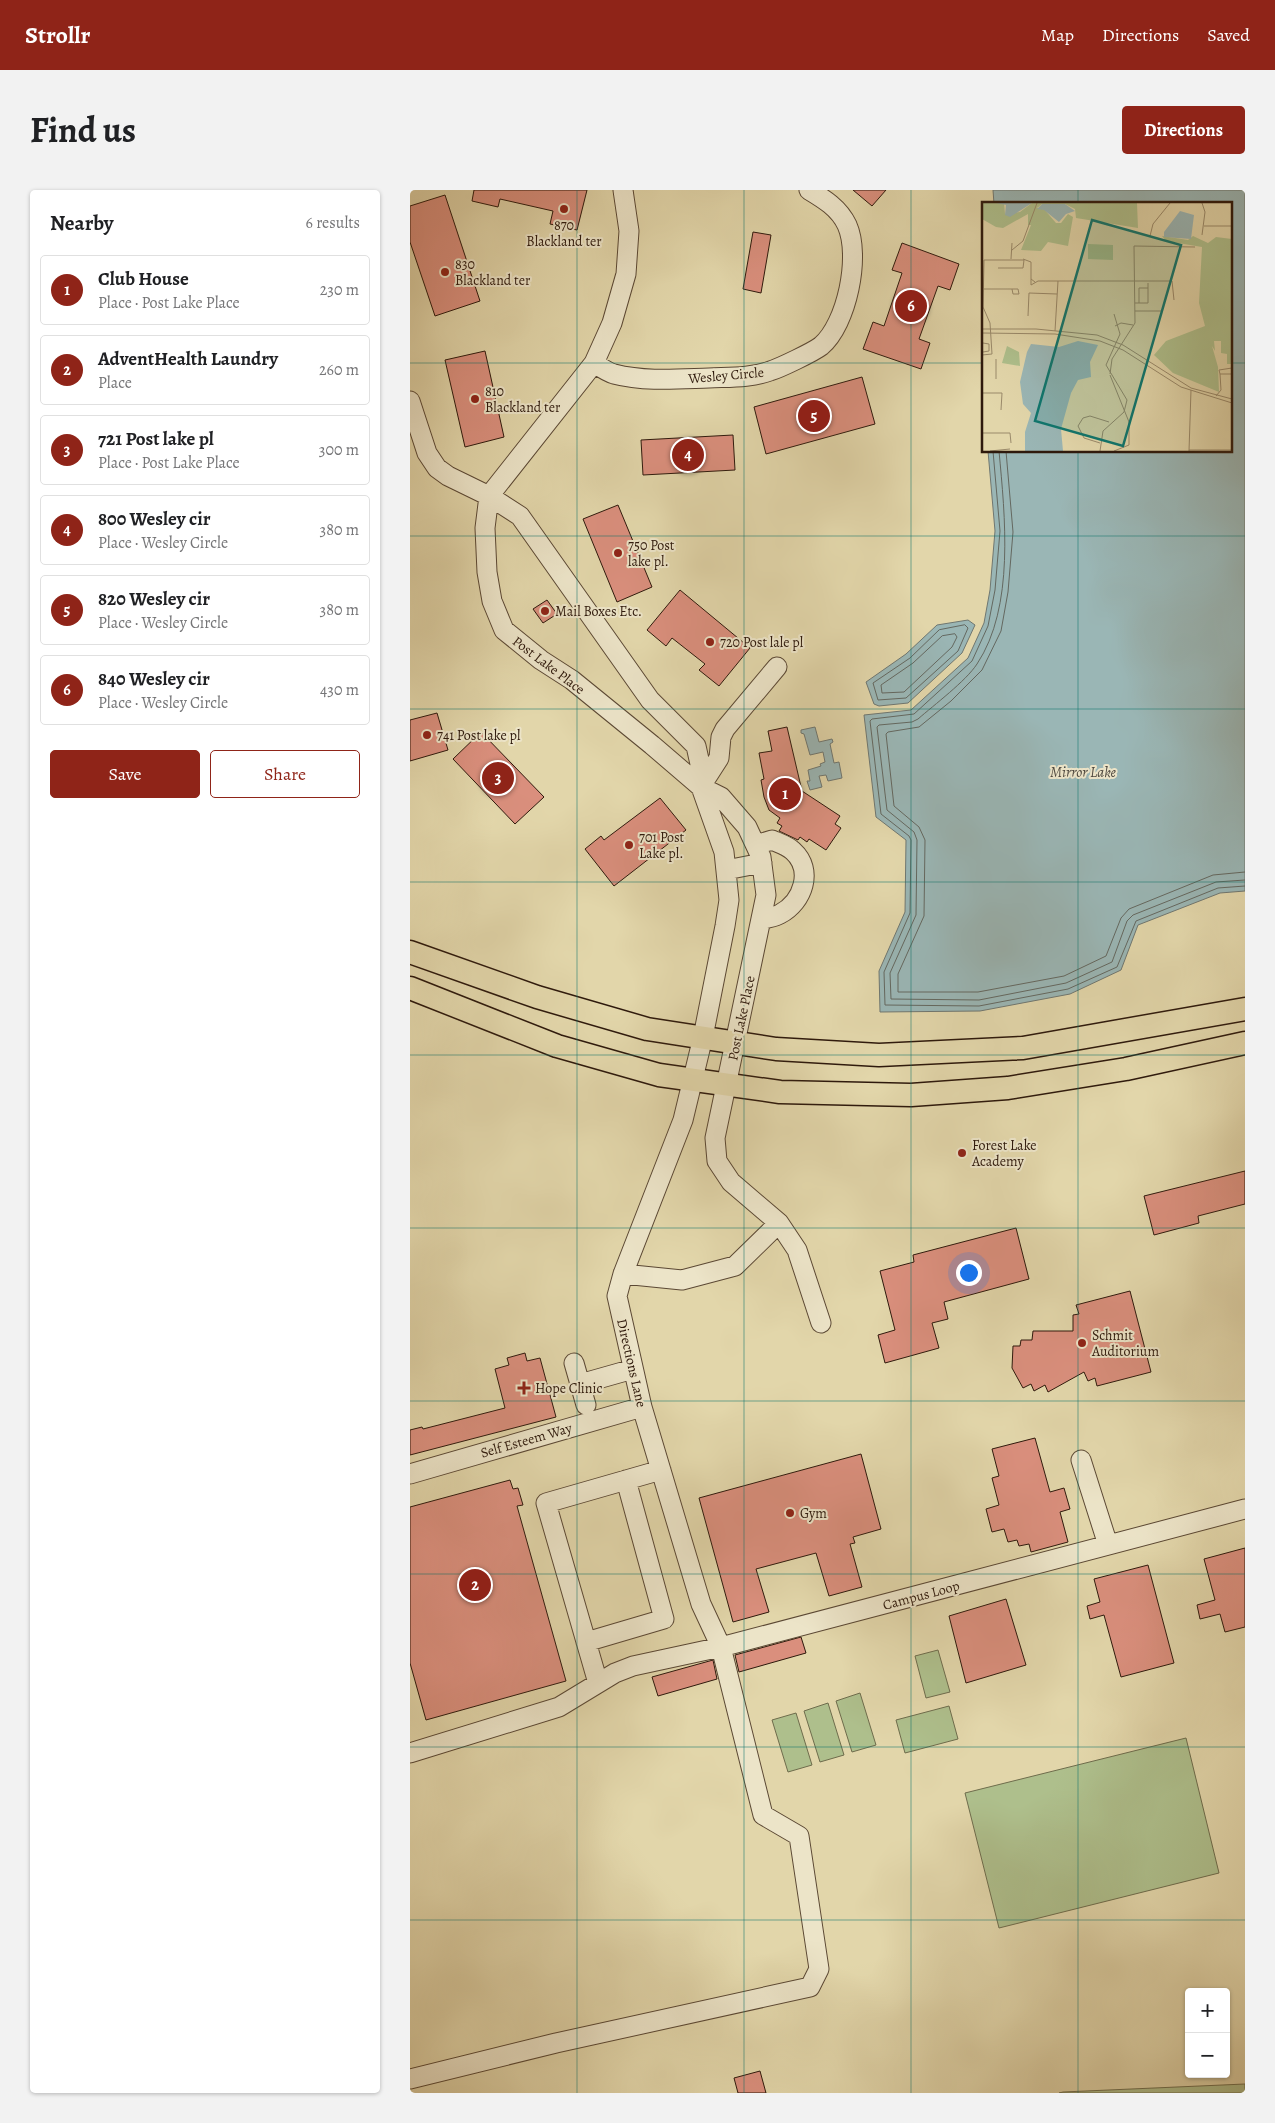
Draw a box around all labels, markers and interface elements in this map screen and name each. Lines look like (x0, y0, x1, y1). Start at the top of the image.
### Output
text: Strollr (25, 19, 90, 51)
text: Map (1041, 23, 1074, 47)
text: Directions (1102, 23, 1179, 47)
text: Saved (1207, 23, 1250, 47)
text: Find us (30, 106, 136, 154)
button: Directions (1122, 106, 1245, 154)
inset map (982, 202, 1232, 452)
marker: 870 Blackland ter (558, 203, 570, 215)
text: Nearby (50, 209, 113, 237)
text: 6 results (306, 212, 360, 234)
place label: 870 Blackland ter (526, 216, 602, 251)
place label: 830 Blackland ter (455, 255, 531, 290)
text: Club House (98, 266, 189, 292)
marker: 830 Blackland ter (439, 266, 451, 278)
text: 1 (64, 279, 70, 301)
text: 230 m (320, 279, 359, 301)
pin: 6 (895, 287, 927, 325)
text: Place · Post Lake Place (98, 292, 240, 314)
text: AdventHealth Laundry (98, 346, 278, 372)
text: 2 (63, 359, 71, 381)
text: 260 m (319, 359, 359, 381)
street label: Wesley Circle (686, 363, 765, 388)
text: Place (98, 372, 132, 394)
place label: 810 Blackland ter (485, 382, 561, 417)
marker: 810 Blackland ter (469, 393, 481, 405)
pin: 5 (798, 397, 830, 435)
text: 721 Post lake pl (98, 426, 214, 452)
pin: 4 (672, 436, 704, 474)
text: 3 (64, 439, 70, 461)
text: 300 m (319, 439, 359, 461)
text: Place · Post Lake Place (98, 452, 240, 474)
text: 800 Wesley cir (98, 506, 211, 532)
text: 4 (63, 519, 71, 541)
text: 380 m (320, 519, 359, 541)
text: Place · Wesley Circle (98, 532, 228, 554)
place label: 750 Post lake pl. (628, 536, 675, 571)
marker: 750 Post lake pl. (612, 547, 624, 559)
text: 820 Wesley cir (98, 586, 210, 612)
text: 5 (64, 599, 70, 621)
text: 380 m (320, 599, 359, 621)
place label: Mail Boxes Etc. (555, 602, 642, 621)
marker: Mail Boxes Etc. (539, 605, 551, 617)
text: Place · Wesley Circle (98, 612, 228, 634)
street label: Post Lake Place (509, 632, 589, 699)
place label: 720 Post lale pl (720, 633, 804, 652)
marker: 720 Post lale pl (704, 636, 716, 648)
text: 840 Wesley cir (98, 666, 210, 692)
text: 6 (63, 679, 71, 701)
text: 430 m (320, 679, 359, 701)
text: Place · Wesley Circle (98, 692, 228, 714)
place label: 741 Post lake pl (437, 726, 521, 745)
marker: 741 Post lake pl (421, 729, 433, 741)
button: Save (50, 750, 200, 798)
button: Share (210, 750, 360, 798)
pin: 3 (482, 759, 514, 797)
water label: Mirror Lake (1050, 762, 1117, 782)
pin: 1 (769, 775, 801, 813)
place label: 701 Post Lake pl. (639, 828, 685, 863)
marker: 701 Post Lake pl. (623, 839, 635, 851)
street label: Post Lake Place (723, 974, 760, 1062)
place label: Forest Lake Academy (971, 1136, 1037, 1171)
marker: Forest Lake Academy (956, 1147, 968, 1159)
your location (956, 1260, 982, 1286)
street label: Directions Lane (612, 1317, 651, 1409)
place label: Schmit Auditorium (1091, 1326, 1159, 1361)
marker: Schmit Auditorium (1076, 1337, 1088, 1349)
place label: Hope Clinic (535, 1379, 602, 1398)
marker: Hope Clinic (517, 1381, 531, 1395)
street label: Self Esteem Way (478, 1418, 575, 1463)
place label: Gym (800, 1504, 827, 1523)
marker: Gym (784, 1507, 796, 1519)
pin: 2 (459, 1566, 491, 1604)
street label: Campus Loop (881, 1576, 962, 1615)
map controls (1185, 1988, 1230, 2078)
button: + (1185, 1988, 1230, 2033)
button: − (1185, 2033, 1230, 2078)

